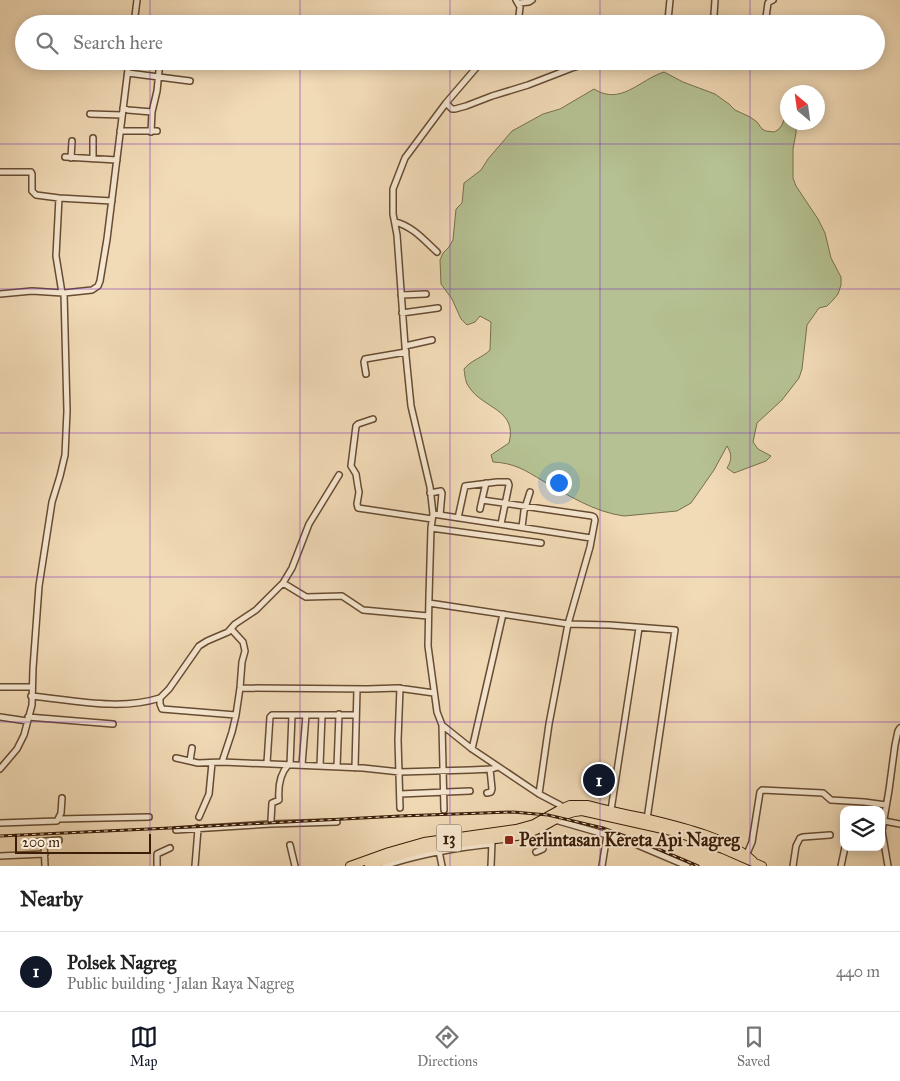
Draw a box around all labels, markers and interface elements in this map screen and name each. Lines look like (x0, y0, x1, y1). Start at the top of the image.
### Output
search box (15, 15, 885, 70)
icon: search (33, 29, 61, 57)
text: Search here (73, 31, 163, 54)
north arrow (780, 85, 825, 130)
your location (546, 470, 572, 496)
pin: 1 (583, 761, 615, 799)
map controls (840, 806, 885, 851)
button: layers (840, 806, 885, 851)
road number: 13 (436, 824, 462, 851)
place label: Perlintasan Kereta Api Nagreg (519, 829, 740, 852)
scale bar (15, 831, 151, 854)
text: 200 m (22, 834, 60, 851)
marker: Perlintasan Kereta Api Nagreg (503, 834, 515, 846)
text: Nearby (20, 886, 83, 912)
text: Polsek Nagreg (67, 951, 176, 974)
text: 1 (33, 962, 39, 981)
text: 440 m (836, 962, 880, 981)
text: Public building · Jalan Raya Nagreg (67, 974, 294, 993)
tab: Map (130, 1023, 158, 1070)
tab: Directions (417, 1023, 478, 1070)
tab: Saved (737, 1023, 770, 1070)

